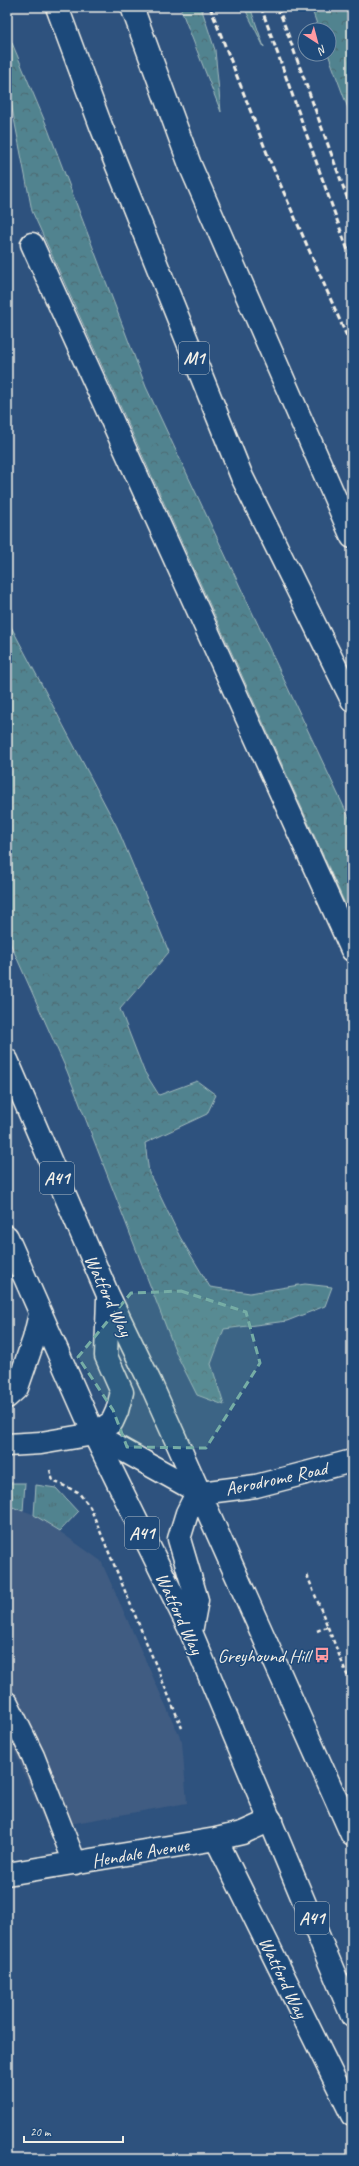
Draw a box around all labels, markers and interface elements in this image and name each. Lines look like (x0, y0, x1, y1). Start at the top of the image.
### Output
north arrow (297, 22, 337, 62)
text: N (314, 42, 330, 59)
road number: M1 (179, 342, 209, 374)
road number: A41 (40, 1162, 74, 1194)
street label: Watford Way (79, 1251, 138, 1341)
street label: Aerodrome Road (223, 1456, 333, 1501)
road number: A41 (125, 1517, 159, 1549)
street label: Watford Way (150, 1569, 209, 1659)
place label: Greyhound Hill (217, 1644, 314, 1668)
bus stop icon: Greyhound Hill (313, 1646, 331, 1664)
street label: Hendale Avenue (90, 1832, 192, 1873)
road number: A41 (295, 1902, 329, 1934)
street label: Watford Way (253, 1933, 314, 2023)
scale bar (24, 2118, 123, 2144)
text: 20 m (30, 2124, 52, 2140)

